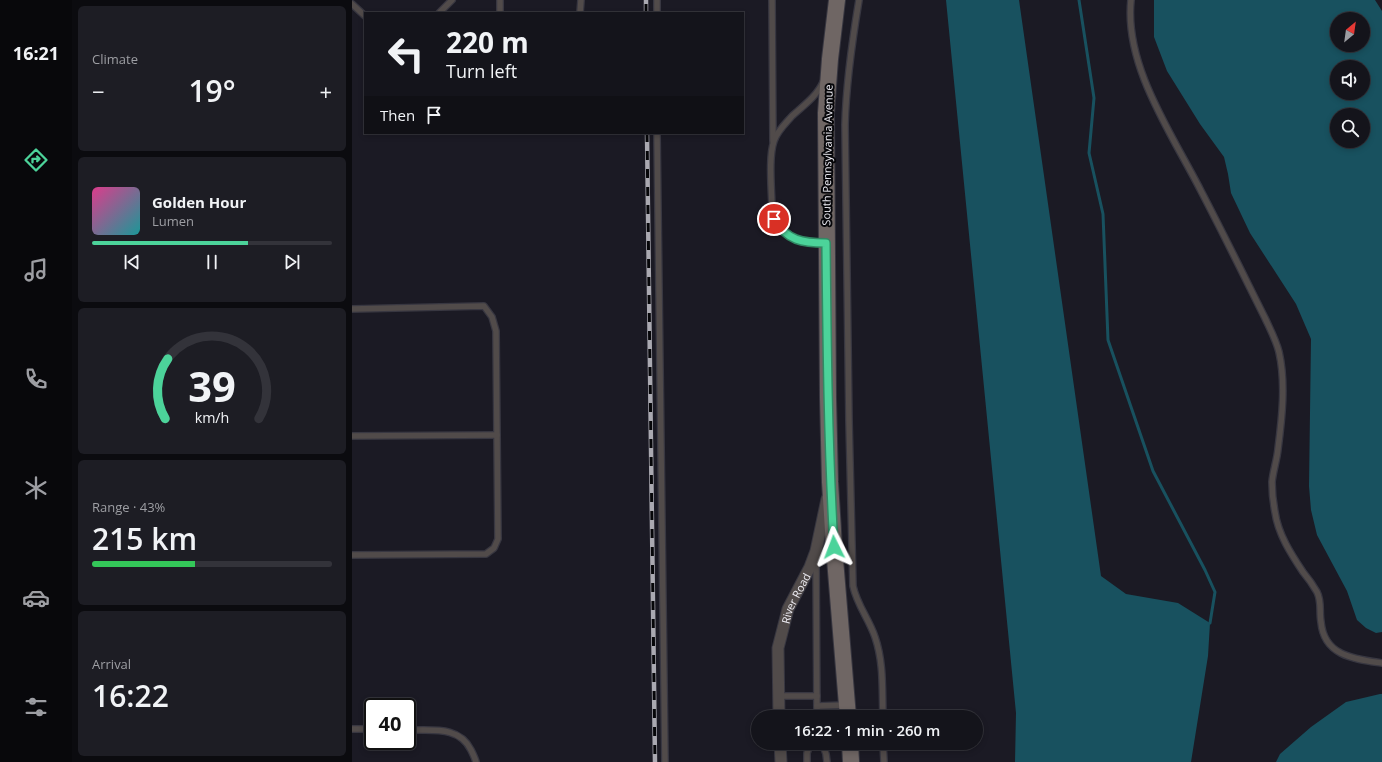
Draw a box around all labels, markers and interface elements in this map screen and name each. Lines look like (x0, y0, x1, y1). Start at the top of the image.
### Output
north arrow (1330, 12, 1370, 52)
map controls (1330, 12, 1370, 148)
text: 220 m (446, 23, 529, 61)
icon: left (380, 28, 432, 80)
text: 16:21 (13, 41, 59, 65)
text: Climate (92, 50, 138, 68)
text: Turn left (446, 59, 517, 83)
button: sound (1330, 60, 1370, 100)
text: 19° (188, 70, 236, 111)
text: − (92, 76, 105, 106)
text: + (319, 76, 332, 106)
street label: South Pennsylvania Avenue (818, 84, 836, 226)
icon: arrive (423, 104, 445, 126)
text: Then (380, 105, 415, 125)
button: search (1330, 108, 1370, 148)
icon: directions (22, 146, 50, 174)
text: Golden Hour (152, 192, 246, 212)
pin (757, 202, 791, 236)
icon: arrive (763, 208, 785, 230)
text: Lumen (152, 212, 194, 230)
icon: previous (121, 251, 143, 273)
icon: pause (201, 251, 223, 273)
icon: next (281, 251, 303, 273)
icon: music (22, 256, 50, 284)
text: 39 (188, 358, 236, 414)
icon: phone (22, 365, 50, 393)
text: km/h (195, 408, 229, 427)
icon: climate (22, 474, 50, 502)
text: Range · 43% (92, 498, 165, 516)
text: 215 km (92, 518, 197, 559)
position arrow (813, 526, 855, 568)
street label: River Road (777, 570, 813, 625)
icon: car (22, 584, 50, 612)
text: Arrival (92, 655, 131, 673)
text: 16:22 (92, 675, 169, 716)
icon: filters (22, 693, 50, 721)
speed limit sign: 40 (364, 698, 416, 750)
text: 16:22 · 1 min · 260 m (794, 720, 940, 740)

